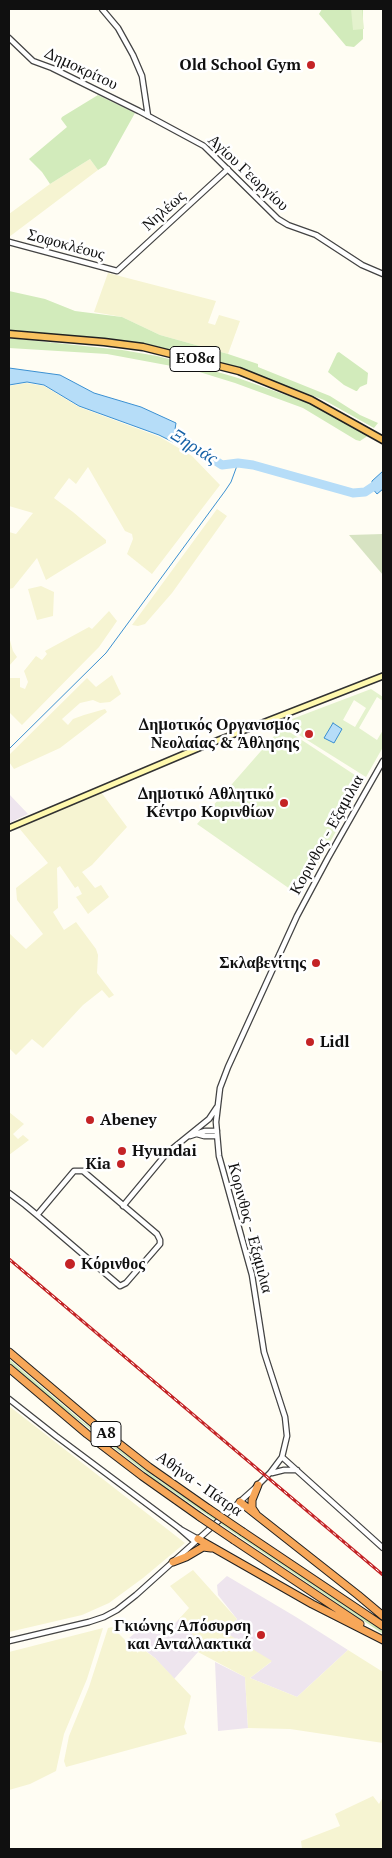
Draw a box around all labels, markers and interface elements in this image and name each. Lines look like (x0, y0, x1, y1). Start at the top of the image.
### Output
street label: Δημοκρίτου (41, 44, 121, 94)
place label: Old School Gym (180, 55, 301, 75)
marker: Old School Gym (305, 59, 317, 71)
street label: Αγίου Γεωργίου (204, 131, 292, 215)
street label: Νηλέως (139, 187, 189, 235)
street label: Σοφοκλέους (25, 225, 107, 265)
road number: ΕΟ8α (170, 346, 220, 372)
water label: Ξηριάς (167, 424, 221, 470)
place label: Δημοτικός Οργανισμός Νεολαίας & Άθλησης (139, 715, 299, 753)
marker: Δημοτικός Οργανισμός Νεολαίας & Άθλησης (303, 728, 315, 740)
street label: Κορινθος - Εξαμιλια (286, 772, 368, 898)
place label: Δημοτικό Αθλητικό Κέντρο Κορινθίων (138, 784, 274, 822)
marker: Δημοτικό Αθλητικό Κέντρο Κορινθίων (278, 797, 290, 809)
place label: Σκλαβενίτης (219, 953, 306, 973)
marker: Σκλαβενίτης (310, 957, 322, 969)
place label: Lidl (320, 1032, 350, 1052)
marker: Lidl (304, 1036, 316, 1048)
place label: Abeney (100, 1110, 157, 1130)
marker: Abeney (84, 1114, 96, 1126)
place label: Hyundai (132, 1141, 197, 1161)
marker: Hyundai (116, 1145, 128, 1157)
place label: Kia (85, 1154, 111, 1174)
marker: Kia (115, 1158, 127, 1170)
street label: Κορινθος - Εξαμιλια (223, 1161, 277, 1295)
place label: Κόρινθος (81, 1254, 145, 1274)
marker: Κόρινθος (63, 1257, 77, 1271)
road number: Α8 (91, 1422, 121, 1446)
street label: Αθήνα - Πάτρα (152, 1447, 246, 1521)
place label: Γκιώνης Απόσυρση και Ανταλλακτικά (114, 1616, 251, 1654)
marker: Γκιώνης Απόσυρση και Ανταλλακτικά (255, 1629, 267, 1641)

